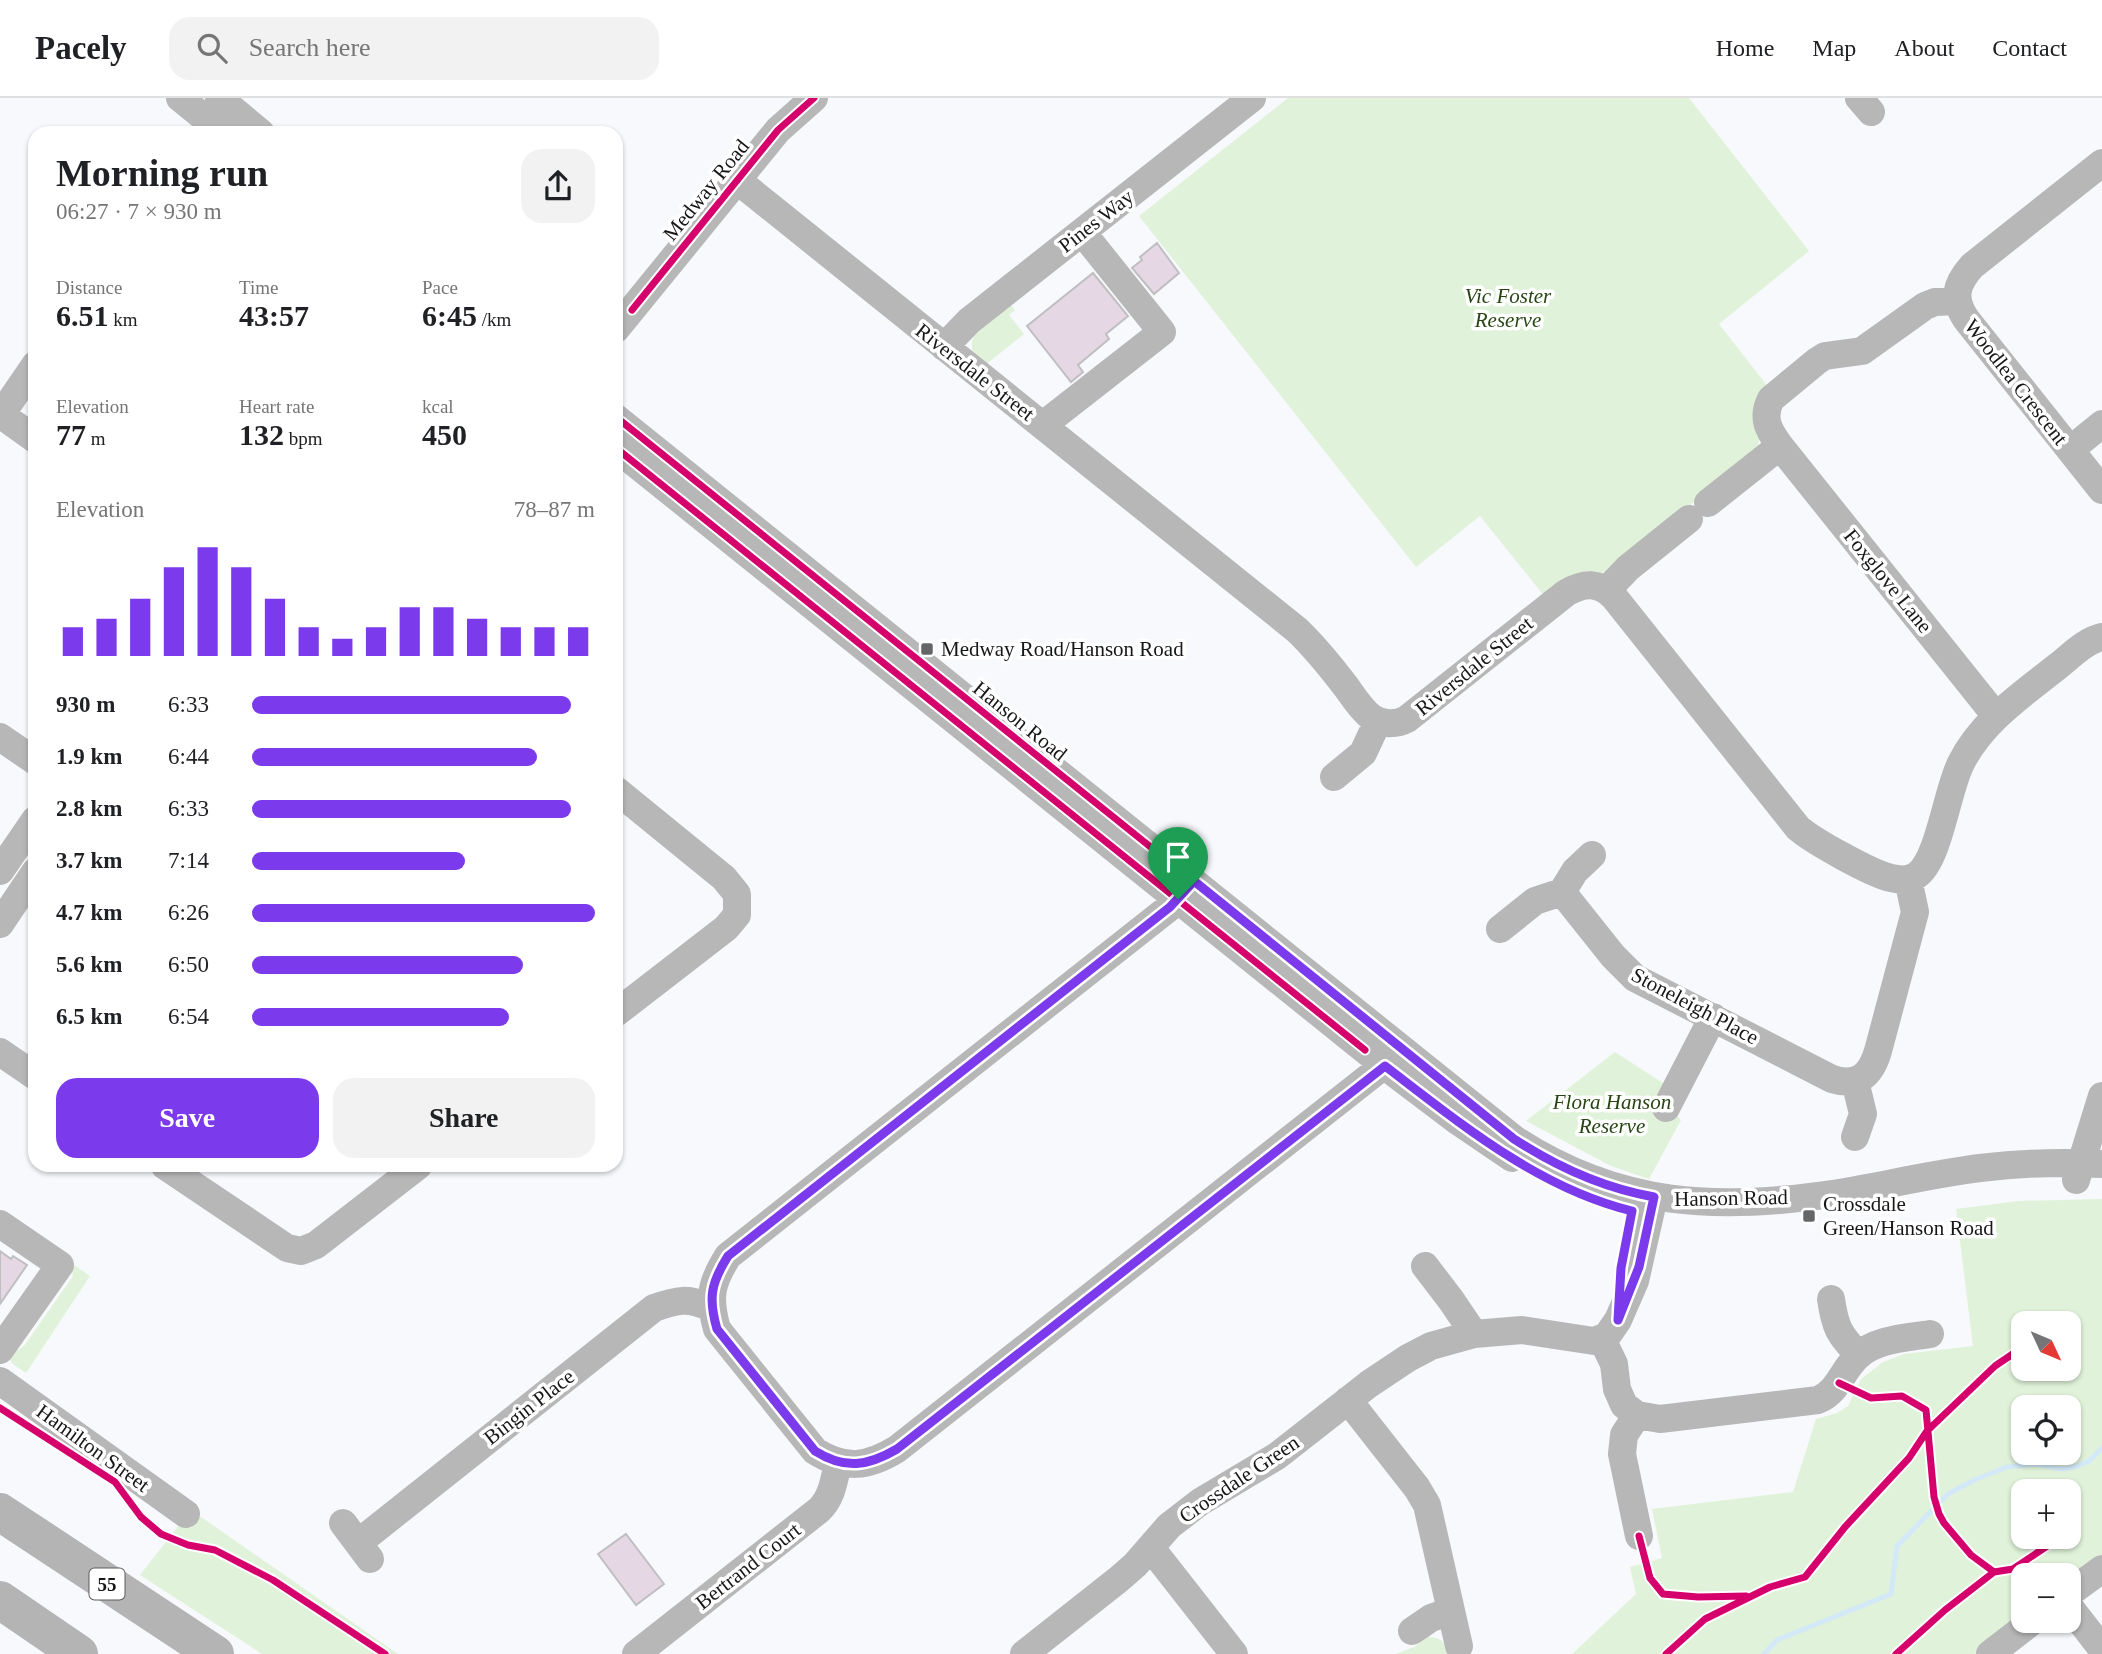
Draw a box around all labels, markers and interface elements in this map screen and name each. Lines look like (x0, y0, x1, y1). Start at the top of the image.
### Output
search box (169, 17, 659, 80)
icon: search (193, 29, 231, 67)
text: Pacely (35, 30, 127, 66)
text: Search here (249, 33, 371, 62)
text: Home (1716, 35, 1774, 61)
text: Map (1812, 35, 1856, 61)
text: About (1894, 35, 1954, 61)
text: Contact (1992, 35, 2067, 61)
street label: Medway Road (658, 134, 754, 245)
button: share (521, 149, 595, 223)
text: Morning run (56, 152, 268, 194)
street label: Pines Way (1054, 184, 1139, 258)
text: 06:27 · 7 × 930 m (56, 199, 222, 224)
text: Distance (56, 277, 122, 298)
text: Time (239, 277, 278, 298)
text: Pace (422, 277, 458, 298)
park label: Vic Foster Reserve (1465, 284, 1552, 332)
text: 6.51 (56, 299, 109, 332)
text: 43:57 (239, 299, 309, 332)
text: 6:45 (422, 299, 477, 332)
text: km (109, 309, 138, 330)
text: /km (477, 309, 511, 330)
street label: Woodlea Crescent (1959, 314, 2073, 450)
street label: Riversdale Street (911, 318, 1039, 426)
text: Elevation (56, 396, 129, 417)
text: Heart rate (239, 396, 314, 417)
text: kcal (422, 396, 454, 417)
text: 77 (56, 418, 86, 451)
text: 132 (239, 418, 284, 451)
text: 450 (422, 418, 467, 451)
text: m (86, 428, 106, 449)
text: bpm (284, 428, 323, 449)
text: Elevation (56, 497, 144, 522)
text: 78–87 m (514, 497, 595, 522)
street label: Foxglove Lane (1839, 524, 1937, 638)
street label: Riversdale Street (1410, 611, 1538, 721)
place label: Medway Road/Hanson Road (941, 637, 1184, 661)
marker: Medway Road/Hanson Road (919, 641, 935, 657)
street label: Hanson Road (968, 676, 1072, 766)
text: 930 m (56, 692, 115, 717)
text: 6:33 (168, 692, 209, 717)
text: 1.9 km (56, 744, 122, 769)
text: 6:44 (168, 744, 209, 769)
text: 2.8 km (56, 796, 122, 821)
text: 6:33 (168, 796, 209, 821)
pin (1148, 827, 1208, 899)
icon: arrive (1159, 838, 1197, 876)
text: 3.7 km (56, 848, 122, 873)
text: 7:14 (168, 848, 209, 873)
text: 4.7 km (56, 900, 122, 925)
text: 6:26 (168, 900, 209, 925)
text: 5.6 km (56, 952, 122, 977)
text: 6:50 (168, 952, 209, 977)
street label: Stoneleigh Place (1627, 962, 1763, 1050)
text: 6.5 km (56, 1004, 122, 1029)
text: 6:54 (168, 1004, 209, 1029)
button: Save (56, 1078, 319, 1158)
button: Share (333, 1078, 595, 1158)
park label: Flora Hanson Reserve (1552, 1090, 1671, 1138)
street label: Hanson Road (1674, 1185, 1789, 1211)
place label: Crossdale Green/Hanson Road (1823, 1192, 1994, 1240)
marker: Crossdale Green/Hanson Road (1801, 1208, 1817, 1224)
north arrow (2011, 1311, 2081, 1381)
map controls (2011, 1311, 2081, 1633)
street label: Bingin Place (479, 1364, 579, 1450)
button: locate (2011, 1395, 2081, 1465)
street label: Hamilton Street (32, 1399, 154, 1497)
street label: Crossdale Green (1175, 1430, 1304, 1528)
button: + (2011, 1479, 2081, 1549)
street label: Bertrand Court (691, 1517, 805, 1614)
button: − (2011, 1563, 2081, 1633)
road number: 55 (90, 1568, 124, 1600)

